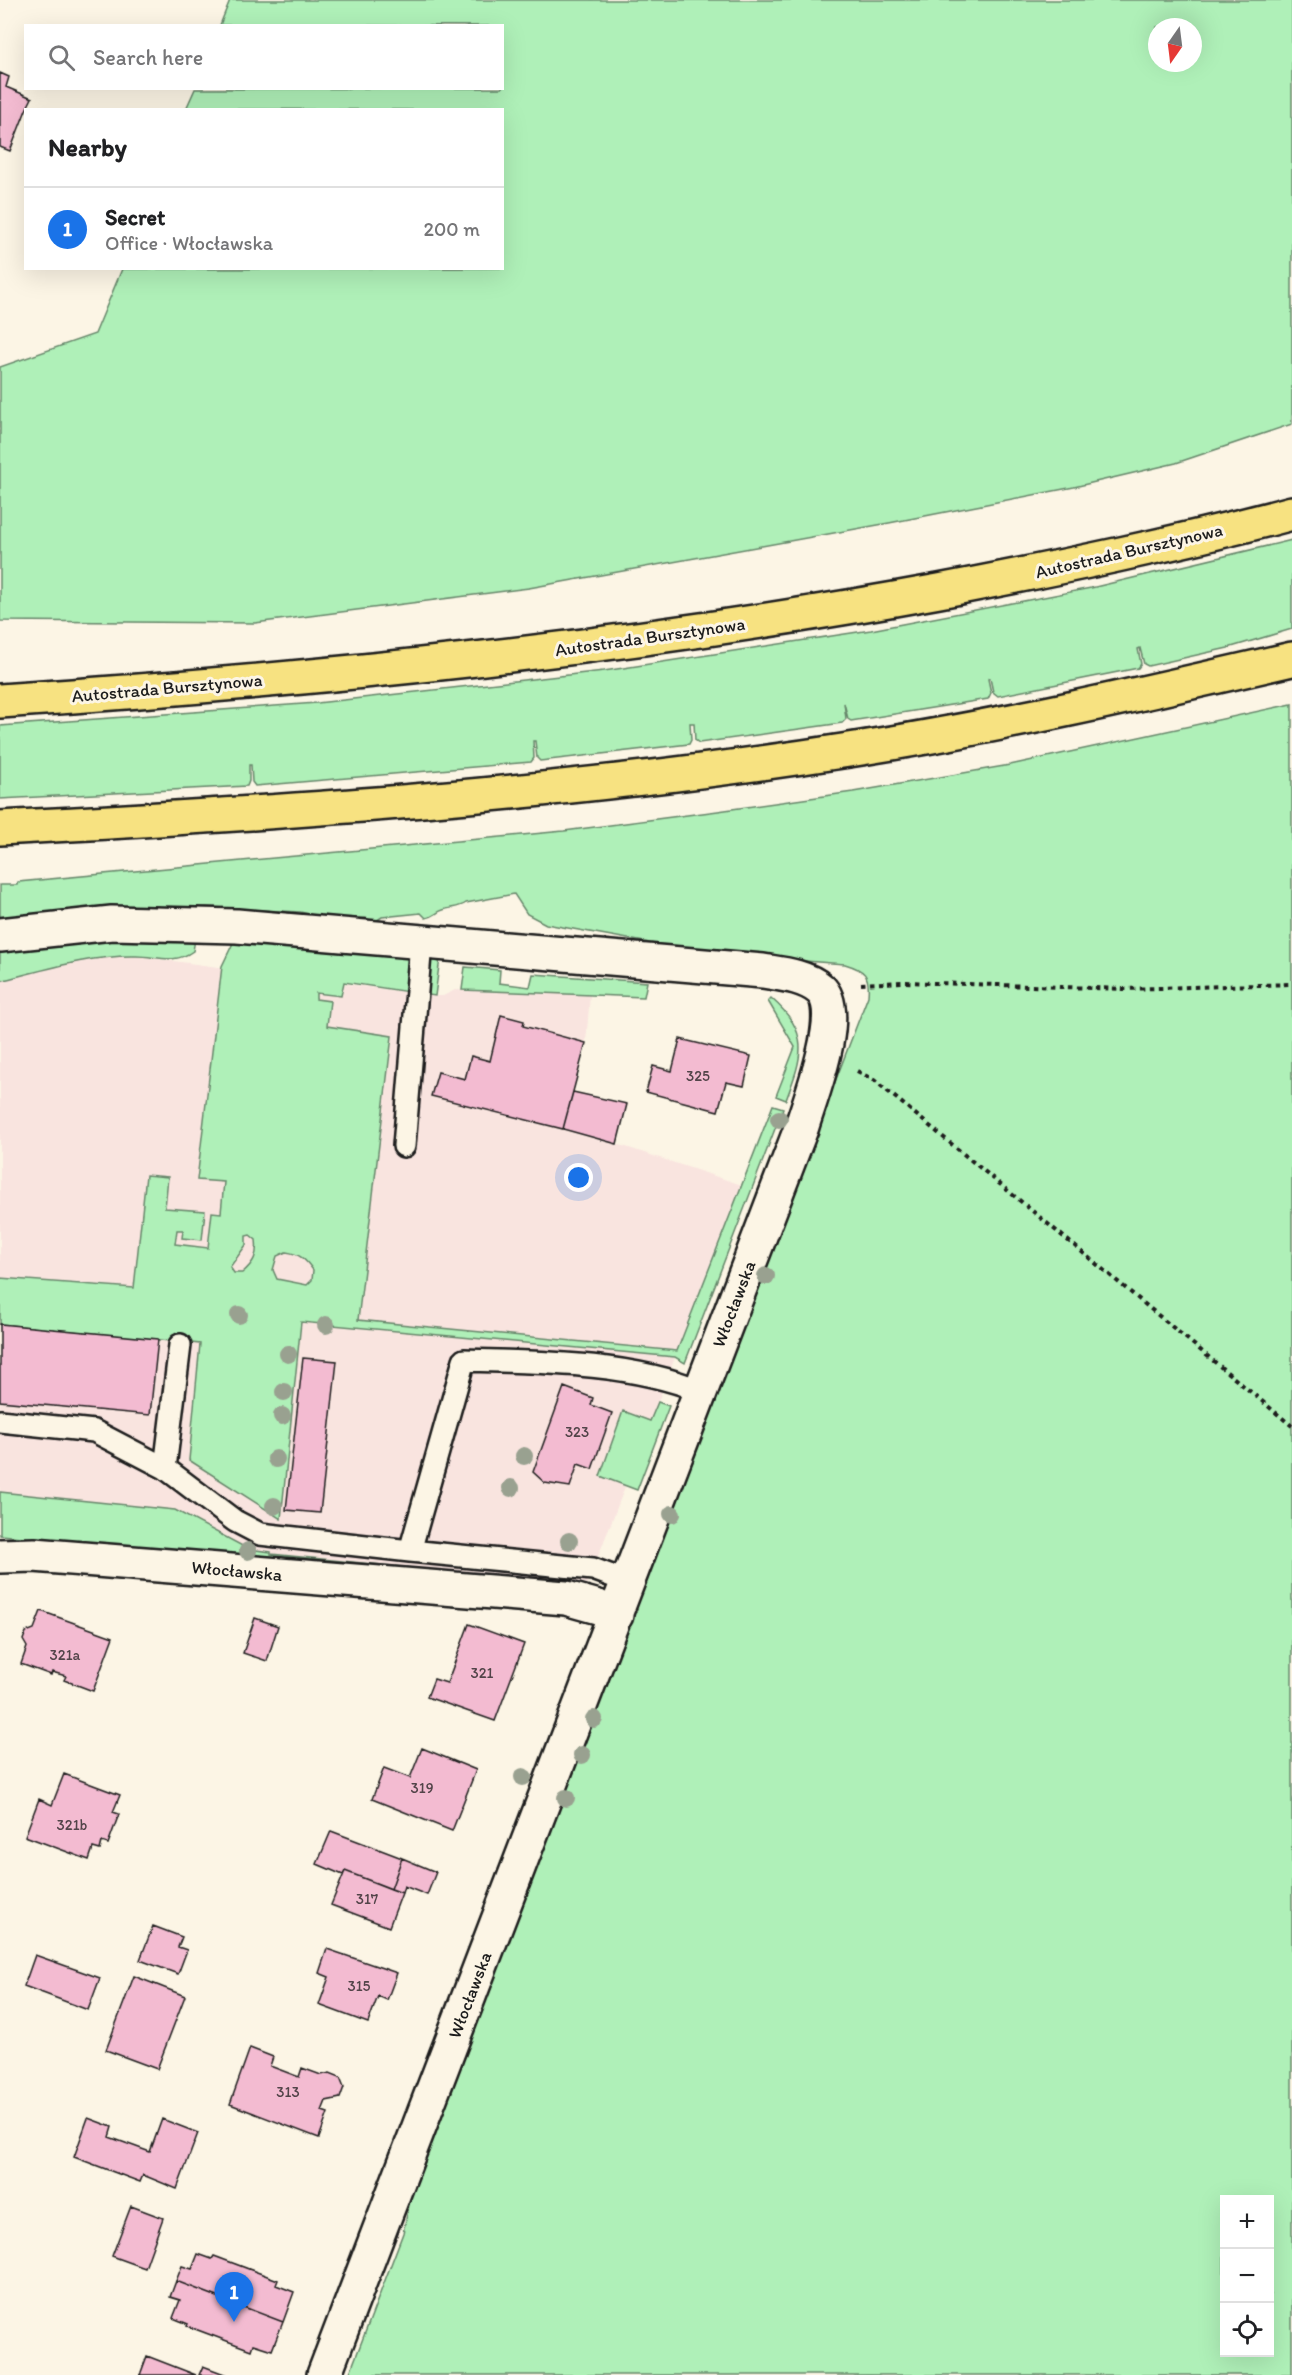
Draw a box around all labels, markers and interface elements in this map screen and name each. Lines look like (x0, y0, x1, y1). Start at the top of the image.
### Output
north arrow (1148, 18, 1202, 72)
search box (24, 24, 504, 90)
icon: search (45, 41, 78, 74)
text: Search here (93, 44, 203, 71)
text: Nearby (48, 131, 127, 163)
text: Secret (105, 204, 165, 231)
text: 1 (63, 217, 72, 241)
text: 200 m (424, 217, 480, 241)
text: Office · Włocławska (105, 231, 273, 255)
street label: Autostrada Bursztynowa (1033, 519, 1225, 583)
street label: Autostrada Bursztynowa (554, 613, 746, 661)
street label: Autostrada Bursztynowa (71, 669, 263, 707)
house number: 325 (686, 1067, 710, 1085)
your location (564, 1163, 593, 1192)
street label: Włocławska (707, 1257, 761, 1351)
house number: 323 (565, 1423, 589, 1441)
street label: Włocławska (191, 1556, 284, 1586)
house number: 321a (50, 1646, 81, 1664)
house number: 321 (470, 1664, 494, 1682)
house number: 319 (411, 1779, 434, 1797)
house number: 321b (57, 1816, 88, 1834)
house number: 317 (356, 1890, 379, 1908)
street label: Włocławska (443, 1948, 497, 2042)
house number: 315 (347, 1977, 371, 1995)
house number: 313 (276, 2083, 300, 2101)
map controls (1220, 2195, 1274, 2357)
button: + (1220, 2195, 1274, 2249)
button: − (1220, 2249, 1274, 2303)
pin: 1 (214, 2272, 254, 2322)
button: locate (1220, 2303, 1274, 2357)

